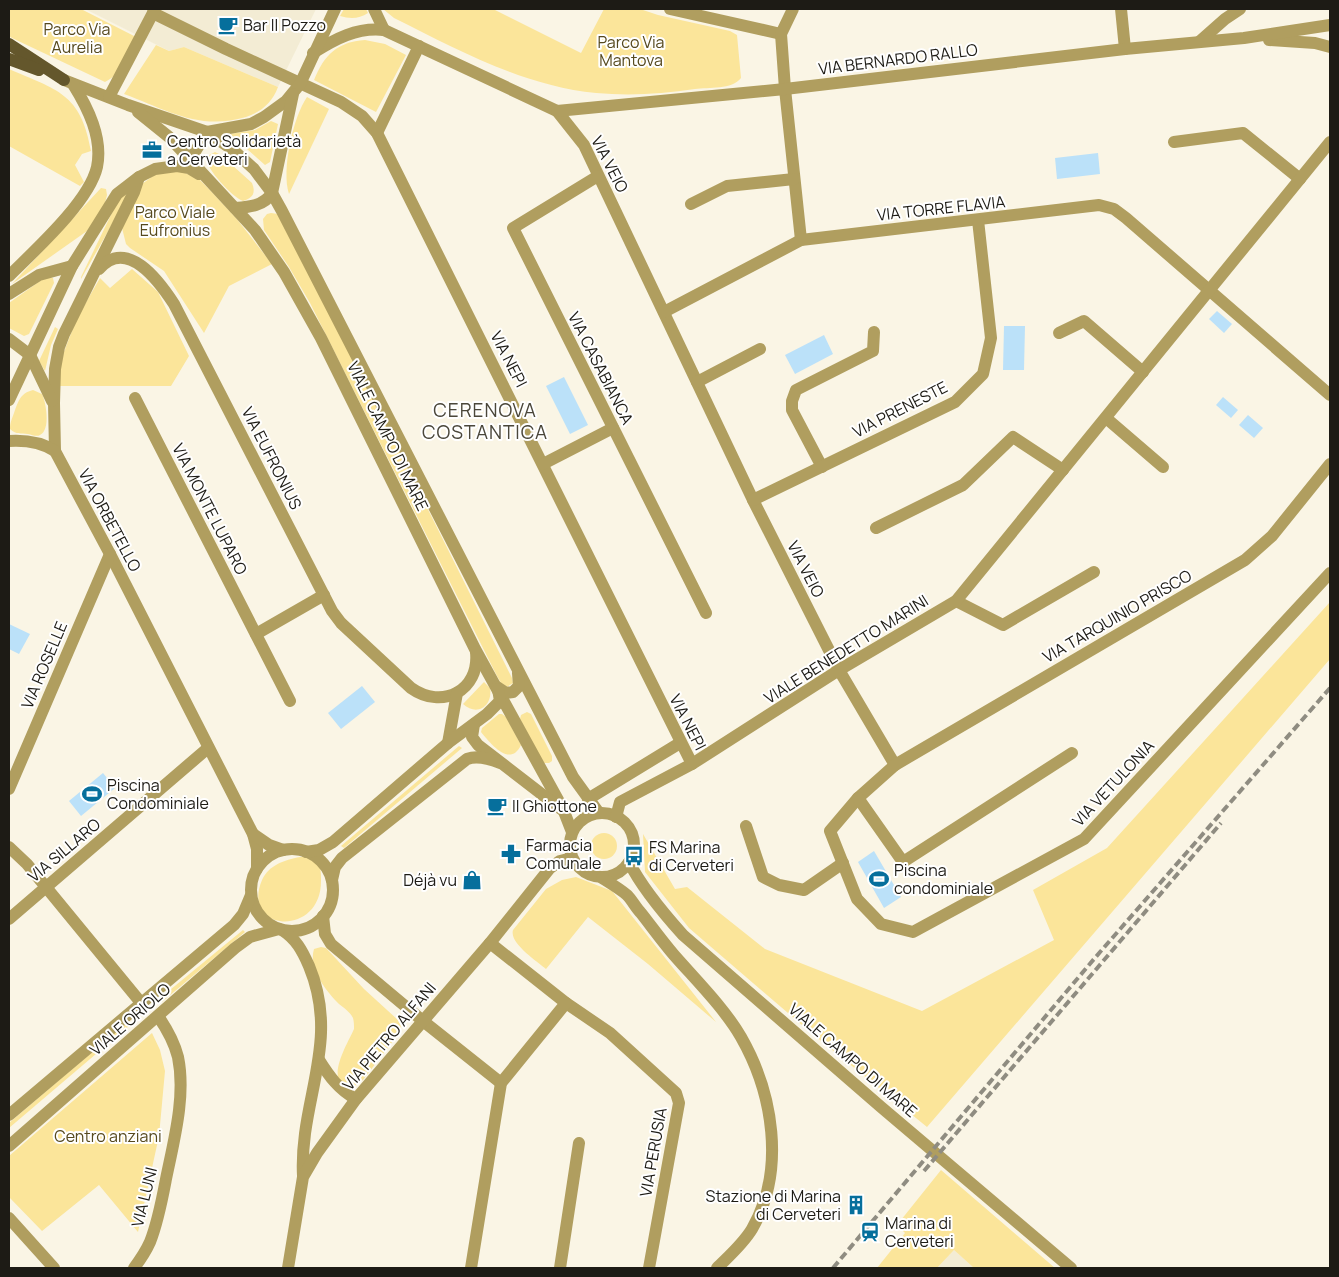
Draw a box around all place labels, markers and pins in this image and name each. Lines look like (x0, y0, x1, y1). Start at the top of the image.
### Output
cafe icon: Bar Il Pozzo (217, 14, 239, 36)
place label: Bar Il Pozzo (243, 14, 326, 36)
place label: Centro Solidarietà a Cerveteri (167, 130, 301, 170)
office icon: Centro Solidarietà a Cerveteri (141, 139, 163, 161)
place label: Piscina Condominiale (107, 774, 209, 814)
sports icon: Piscina Condominiale (81, 783, 103, 805)
cafe icon: Il Ghiottone (486, 795, 508, 817)
place label: Il Ghiottone (512, 795, 597, 817)
place label: Farmacia Comunale (526, 834, 601, 874)
place label: FS Marina di Cerveteri (649, 836, 734, 876)
pharmacy icon: Farmacia Comunale (500, 843, 522, 865)
bus stop icon: FS Marina di Cerveteri (623, 845, 645, 867)
place label: Piscina condominiale (894, 859, 993, 899)
sports icon: Piscina condominiale (868, 868, 890, 890)
place label: Déjà vu (403, 869, 457, 891)
shop icon: Déjà vu (461, 869, 483, 891)
place label: Stazione di Marina di Cerveteri (706, 1185, 841, 1225)
building icon: Stazione di Marina di Cerveteri (845, 1194, 867, 1216)
place label: Marina di Cerveteri (885, 1212, 954, 1252)
station icon: Marina di Cerveteri (859, 1221, 881, 1243)

